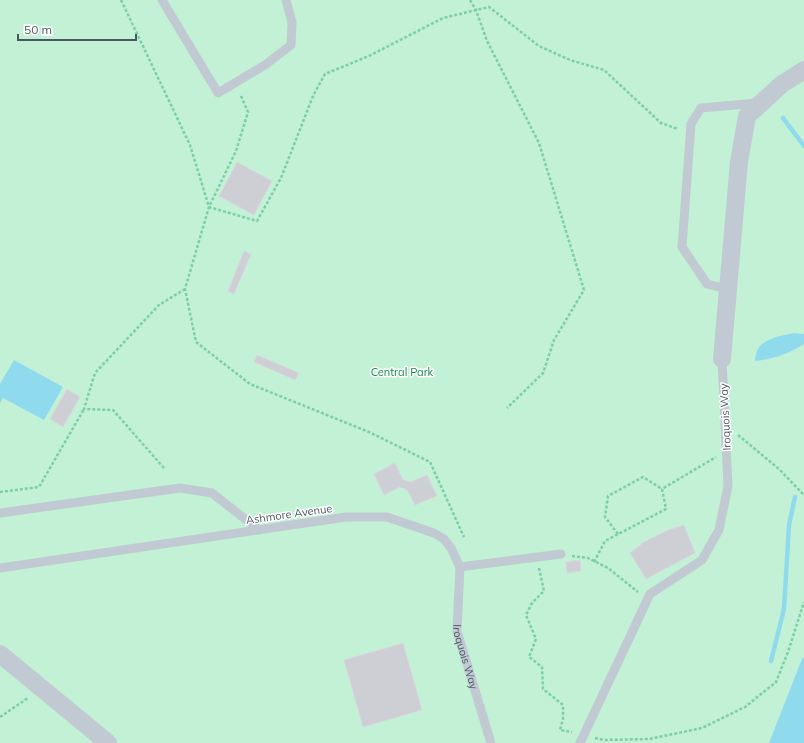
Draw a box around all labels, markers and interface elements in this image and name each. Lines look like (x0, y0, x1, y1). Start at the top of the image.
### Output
scale bar (18, 16, 136, 42)
text: 50 m (24, 22, 52, 37)
park label: Central Park (371, 365, 434, 379)
street label: Iroquois Way (716, 383, 734, 451)
street label: Ashmore Avenue (245, 501, 333, 527)
street label: Iroquois Way (450, 624, 481, 691)

